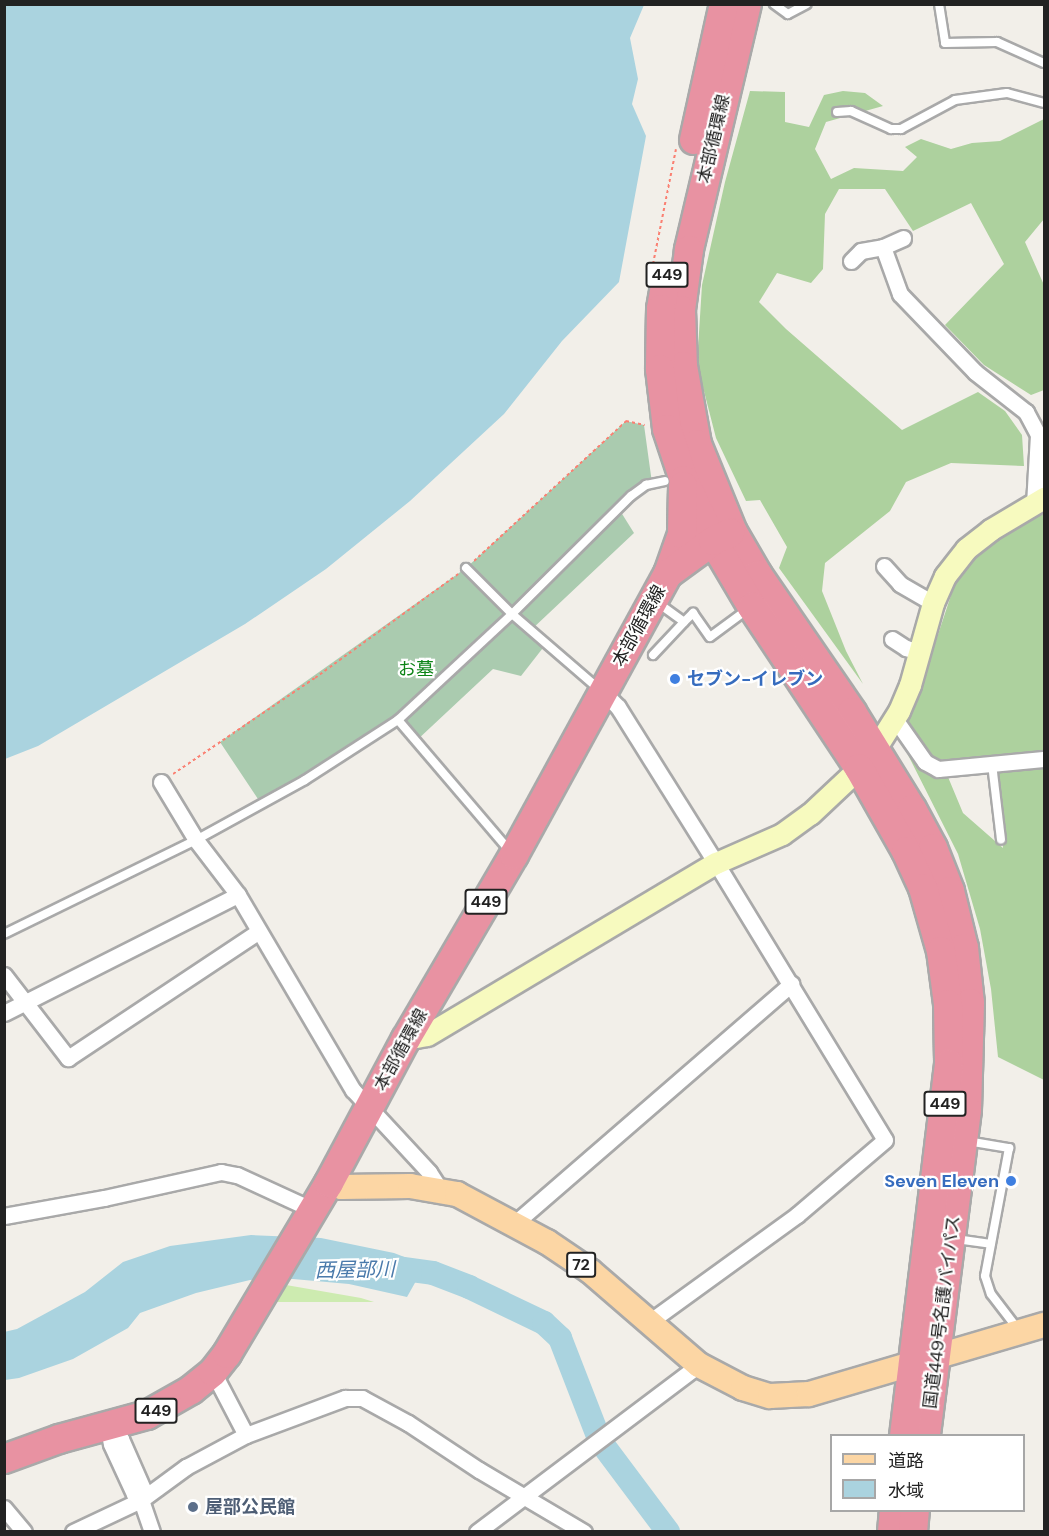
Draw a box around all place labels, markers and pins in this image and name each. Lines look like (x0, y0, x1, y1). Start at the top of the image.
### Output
place label: セブン-イレブン (687, 668, 823, 690)
marker: セブン-イレブン (668, 672, 682, 686)
place label: Seven Eleven (884, 1170, 999, 1192)
marker: Seven Eleven (1004, 1174, 1018, 1188)
place label: 屋部公民館 (205, 1496, 295, 1518)
marker: 屋部公民館 (186, 1500, 200, 1514)

